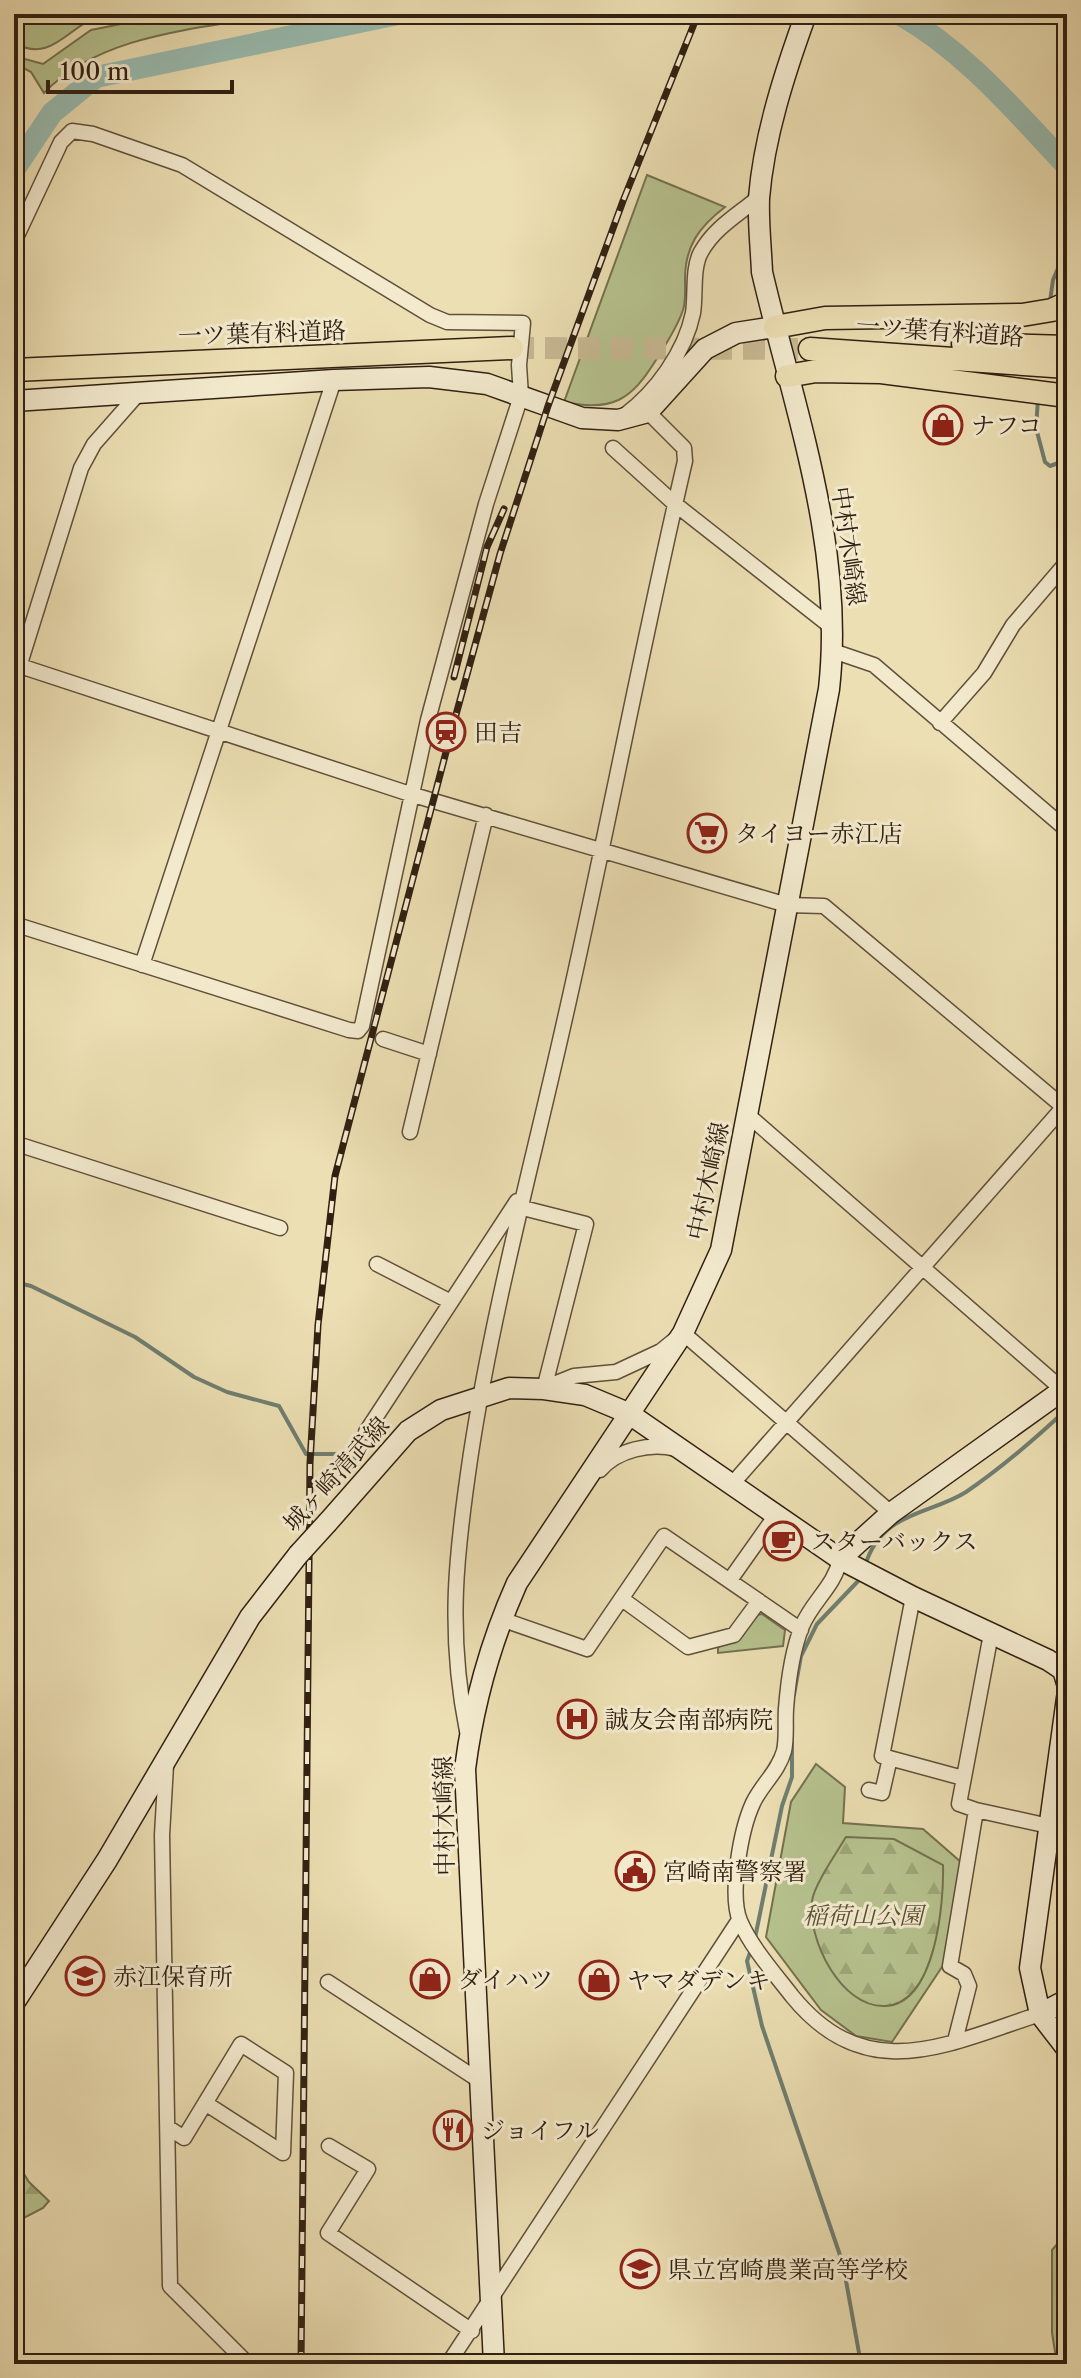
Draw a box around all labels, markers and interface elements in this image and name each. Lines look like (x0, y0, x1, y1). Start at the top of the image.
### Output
scale bar (48, 44, 232, 94)
text: 100 m (60, 57, 129, 86)
street label: 一ツ葉有料道路 (855, 311, 1025, 351)
street label: 一ツ葉有料道路 (178, 316, 346, 350)
shop icon: ナフコ (922, 404, 964, 446)
place label: ナフコ (971, 411, 1042, 440)
street label: 中村木崎線 (826, 485, 872, 607)
station icon: 田吉 (425, 711, 467, 753)
place label: 田吉 (474, 718, 522, 747)
supermarket icon: タイヨー赤江店 (686, 812, 728, 854)
place label: タイヨー赤江店 (735, 819, 903, 848)
street label: 中村木崎線 (681, 1119, 735, 1243)
street label: 城ヶ崎清武線 (277, 1411, 395, 1537)
cafe icon: スターバックス (762, 1520, 804, 1562)
place label: スターバックス (811, 1527, 978, 1556)
hospital icon: 誠友会南部病院 (556, 1698, 598, 1740)
place label: 誠友会南部病院 (605, 1705, 773, 1734)
street label: 中村木崎線 (428, 1756, 460, 1876)
public building icon: 宮崎南警察署 (614, 1850, 656, 1892)
place label: 宮崎南警察署 (663, 1857, 807, 1886)
park label: 稲荷山公園 (803, 1901, 927, 1930)
school or university icon: 赤江保育所 (64, 1955, 106, 1997)
shop icon: ダイハツ (409, 1958, 451, 2000)
shop icon: ヤマダデンキ (578, 1959, 620, 2001)
place label: 赤江保育所 (113, 1962, 233, 1991)
place label: ダイハツ (458, 1965, 553, 1994)
place label: ヤマダデンキ (627, 1966, 771, 1995)
restaurant icon: ジョイフル (432, 2109, 474, 2151)
place label: ジョイフル (481, 2116, 599, 2145)
school or university icon: 県立宮崎農業高等学校 (619, 2248, 661, 2290)
place label: 県立宮崎農業高等学校 (668, 2255, 908, 2284)

